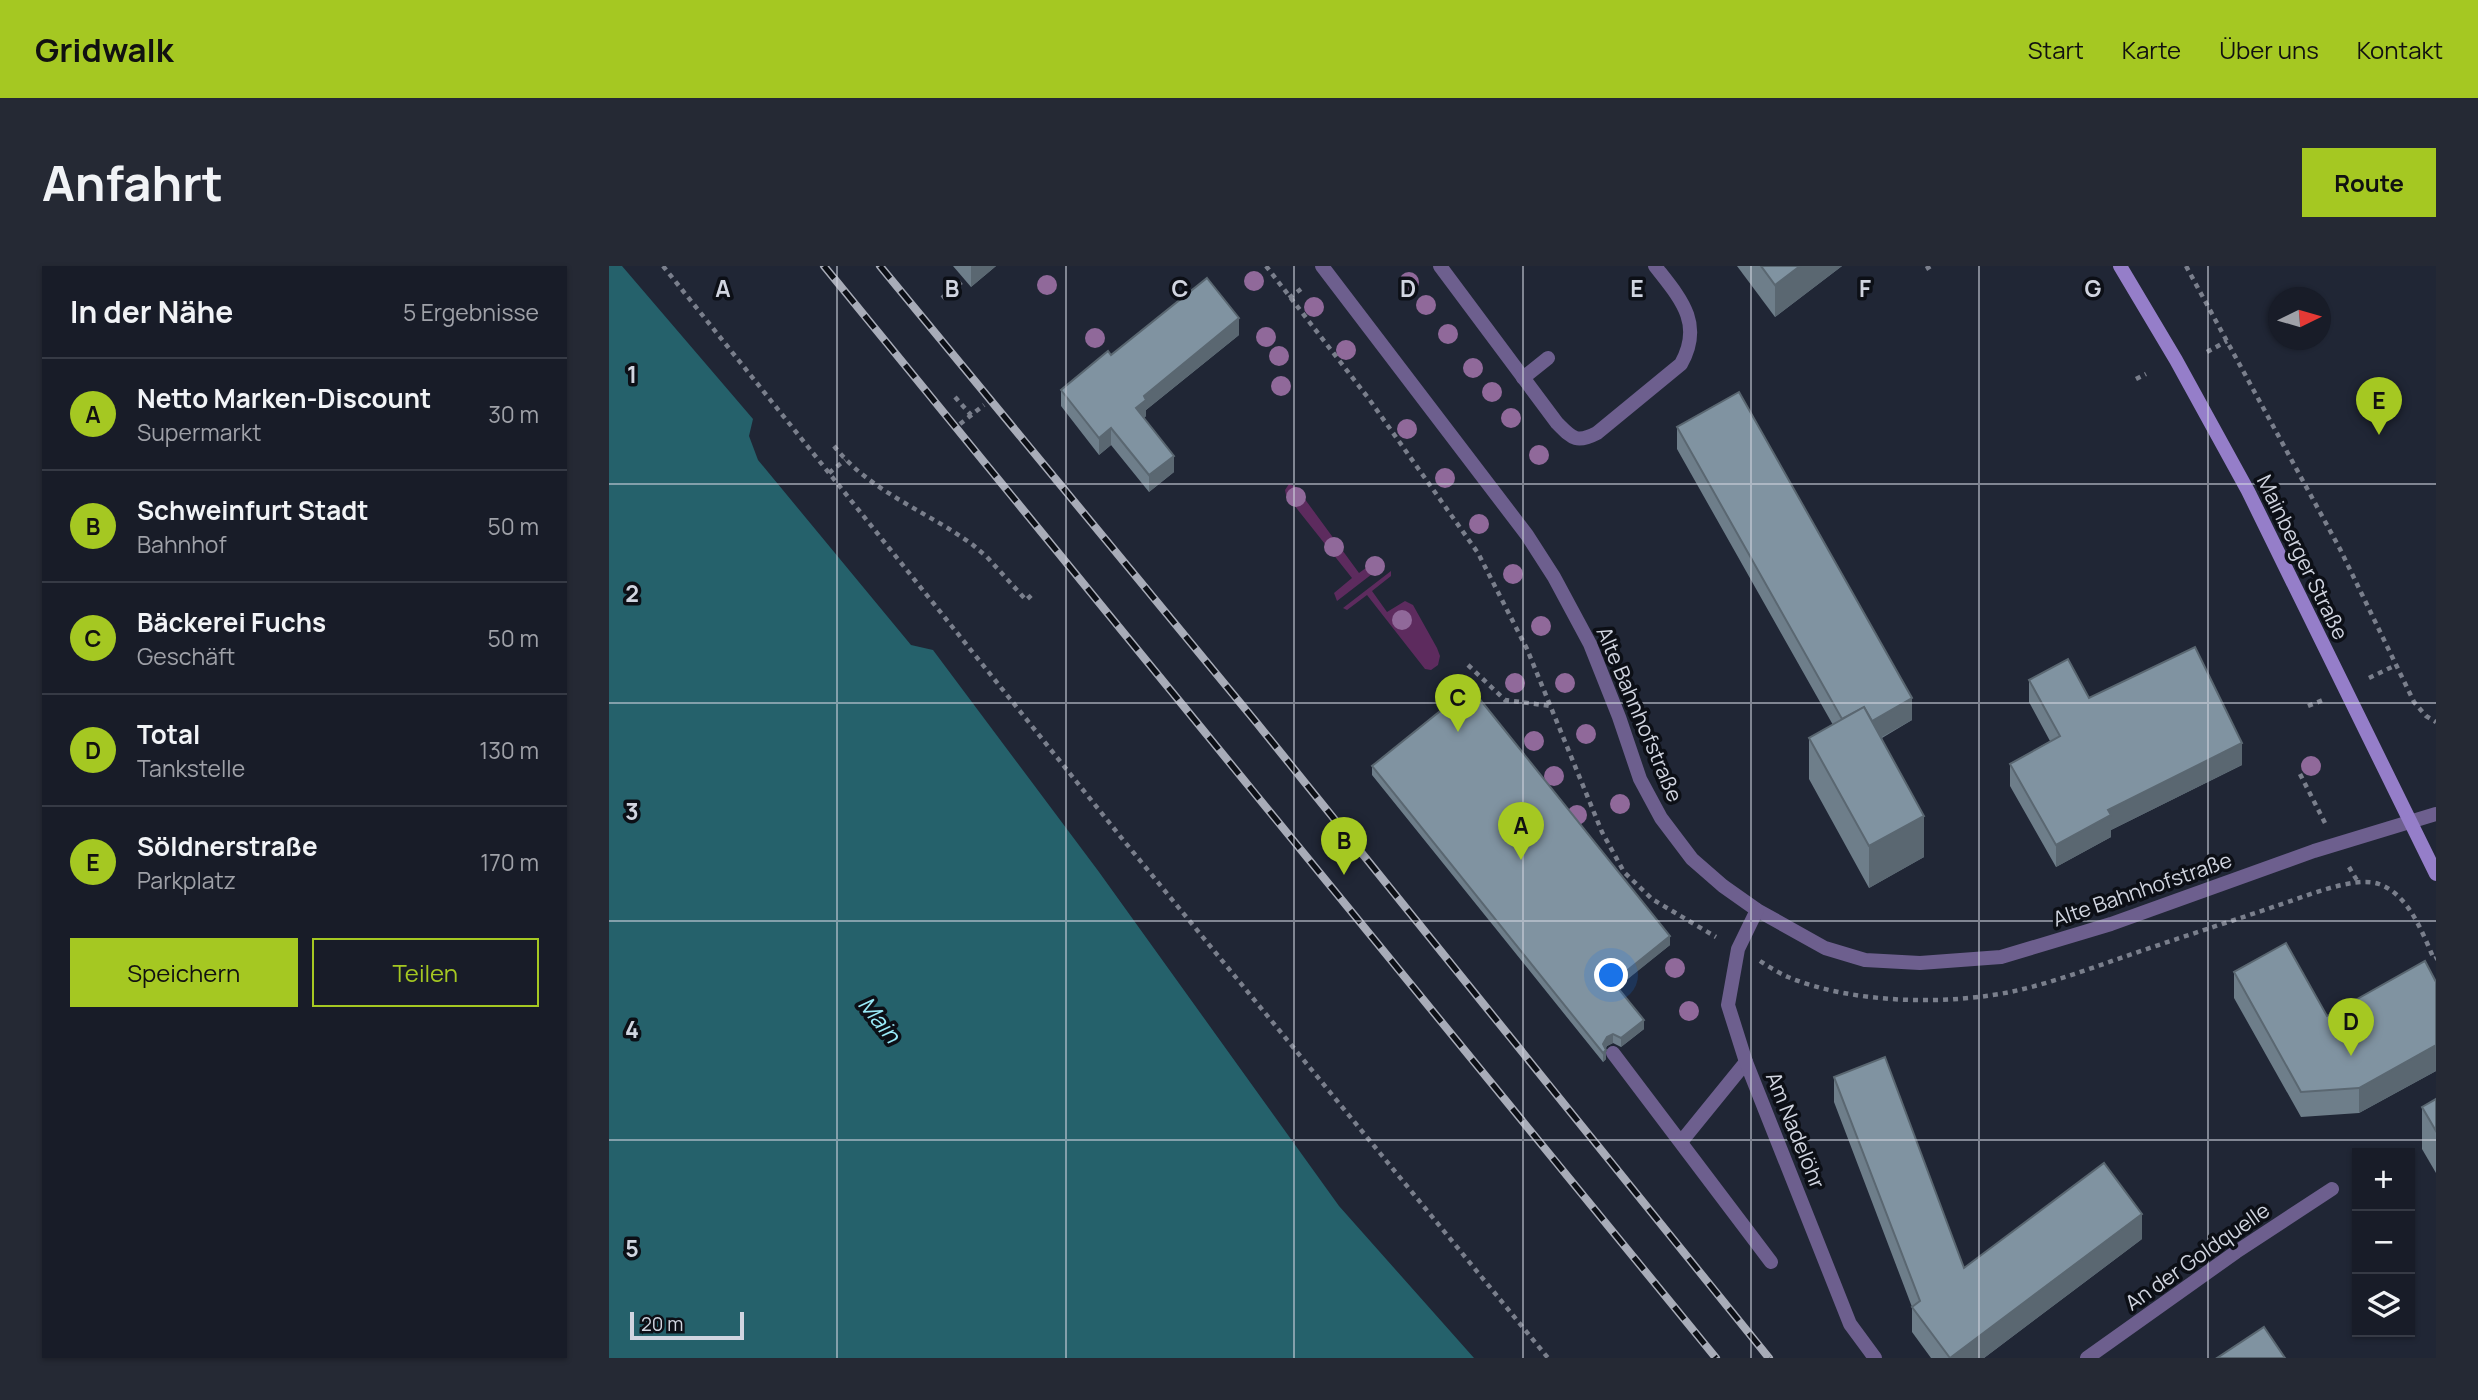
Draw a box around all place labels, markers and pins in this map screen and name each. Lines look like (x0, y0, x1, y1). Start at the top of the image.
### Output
pin: E (2356, 377, 2402, 435)
pin: C (1435, 674, 1481, 732)
pin: A (1498, 802, 1544, 860)
pin: B (1321, 817, 1367, 875)
pin: D (2328, 998, 2374, 1056)

